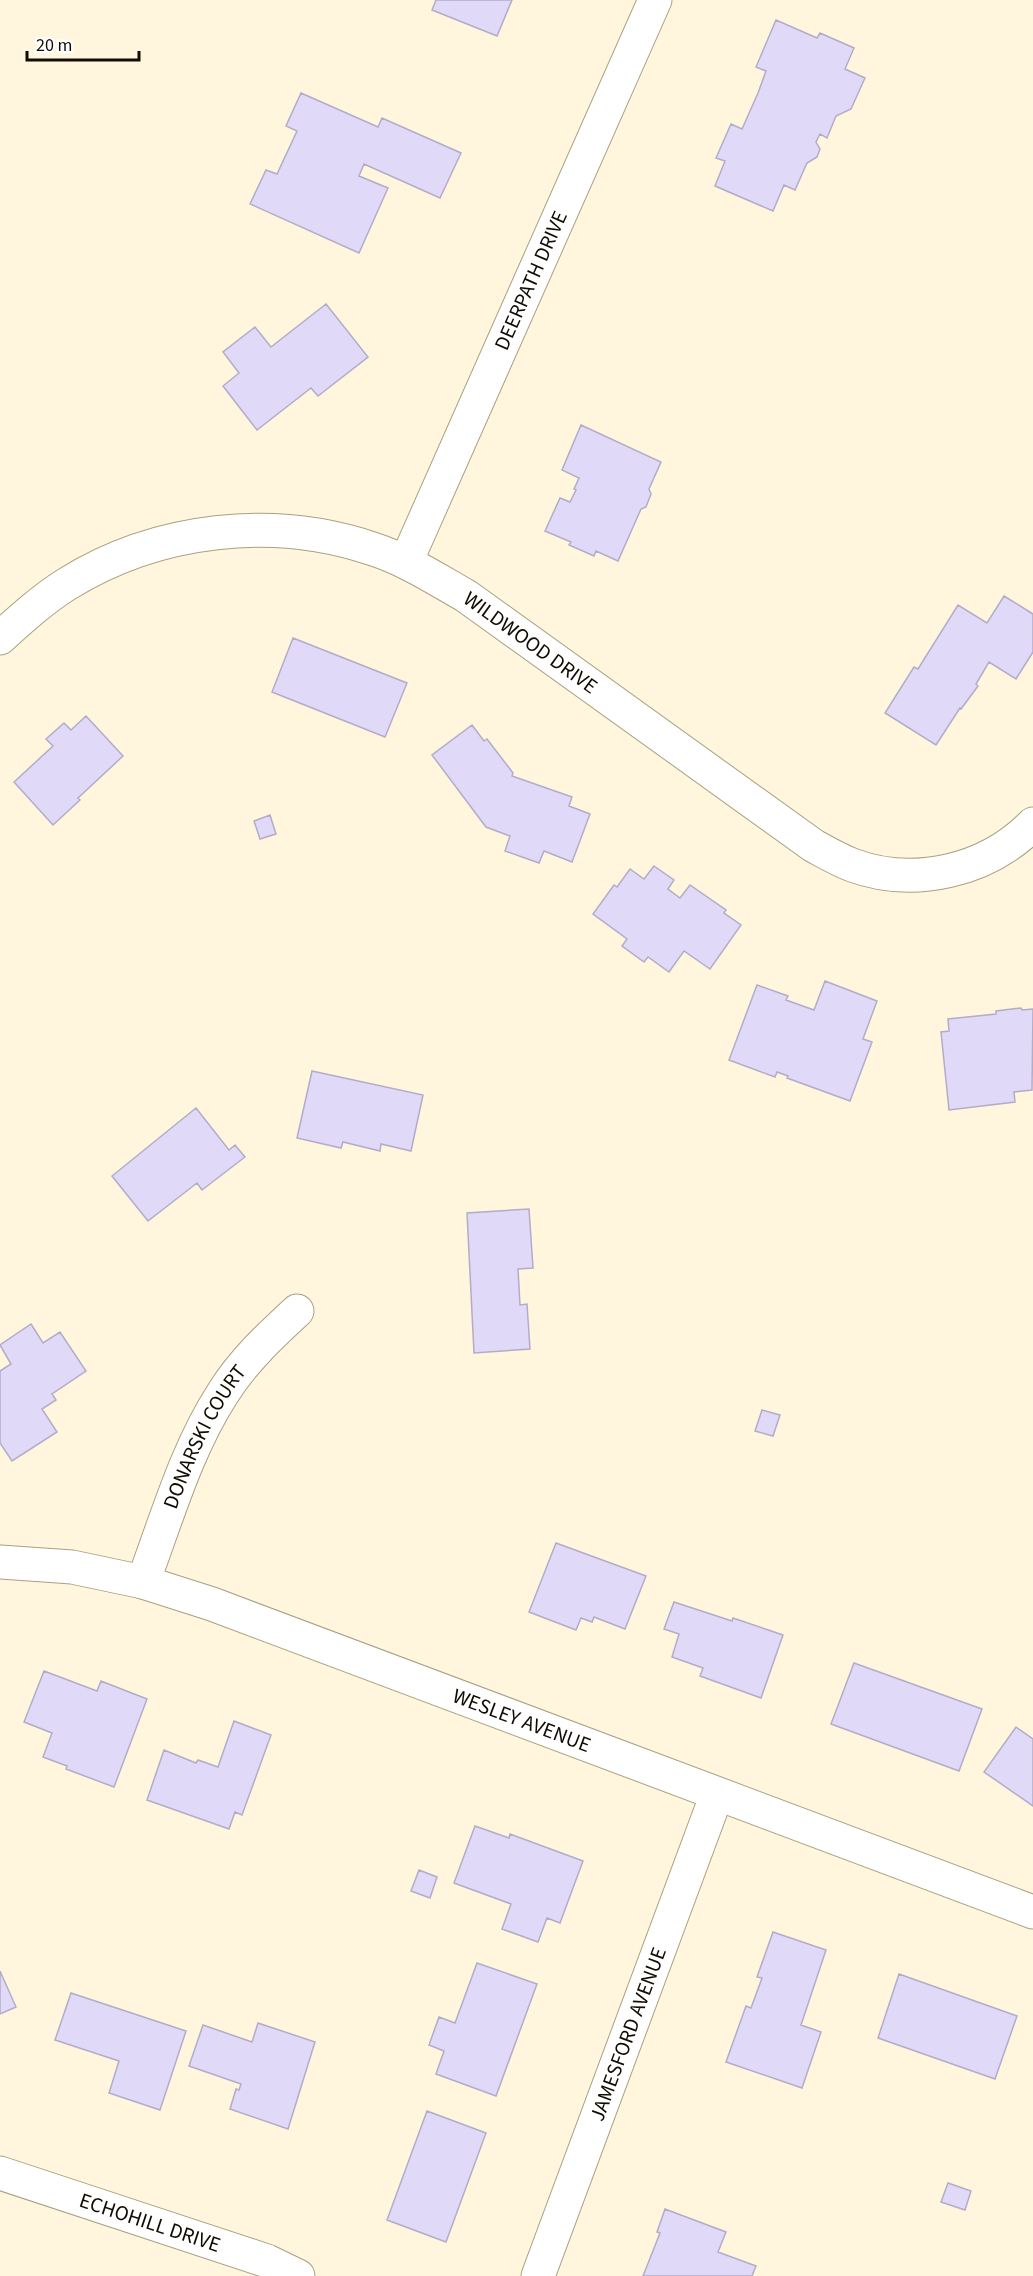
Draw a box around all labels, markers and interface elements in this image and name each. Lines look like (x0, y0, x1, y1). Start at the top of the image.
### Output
scale bar (27, 24, 140, 62)
text: 20 m (36, 33, 72, 58)
street label: DEERPATH DRIVE (487, 206, 575, 355)
street label: WILDWOOD DRIVE (457, 584, 604, 701)
street label: DONARSKI COURT (155, 1358, 253, 1513)
street label: WESLEY AVENUE (448, 1681, 595, 1760)
street label: JAMESFORD AVENUE (582, 1943, 674, 2125)
street label: ECHOHILL DRIVE (76, 2185, 225, 2260)

